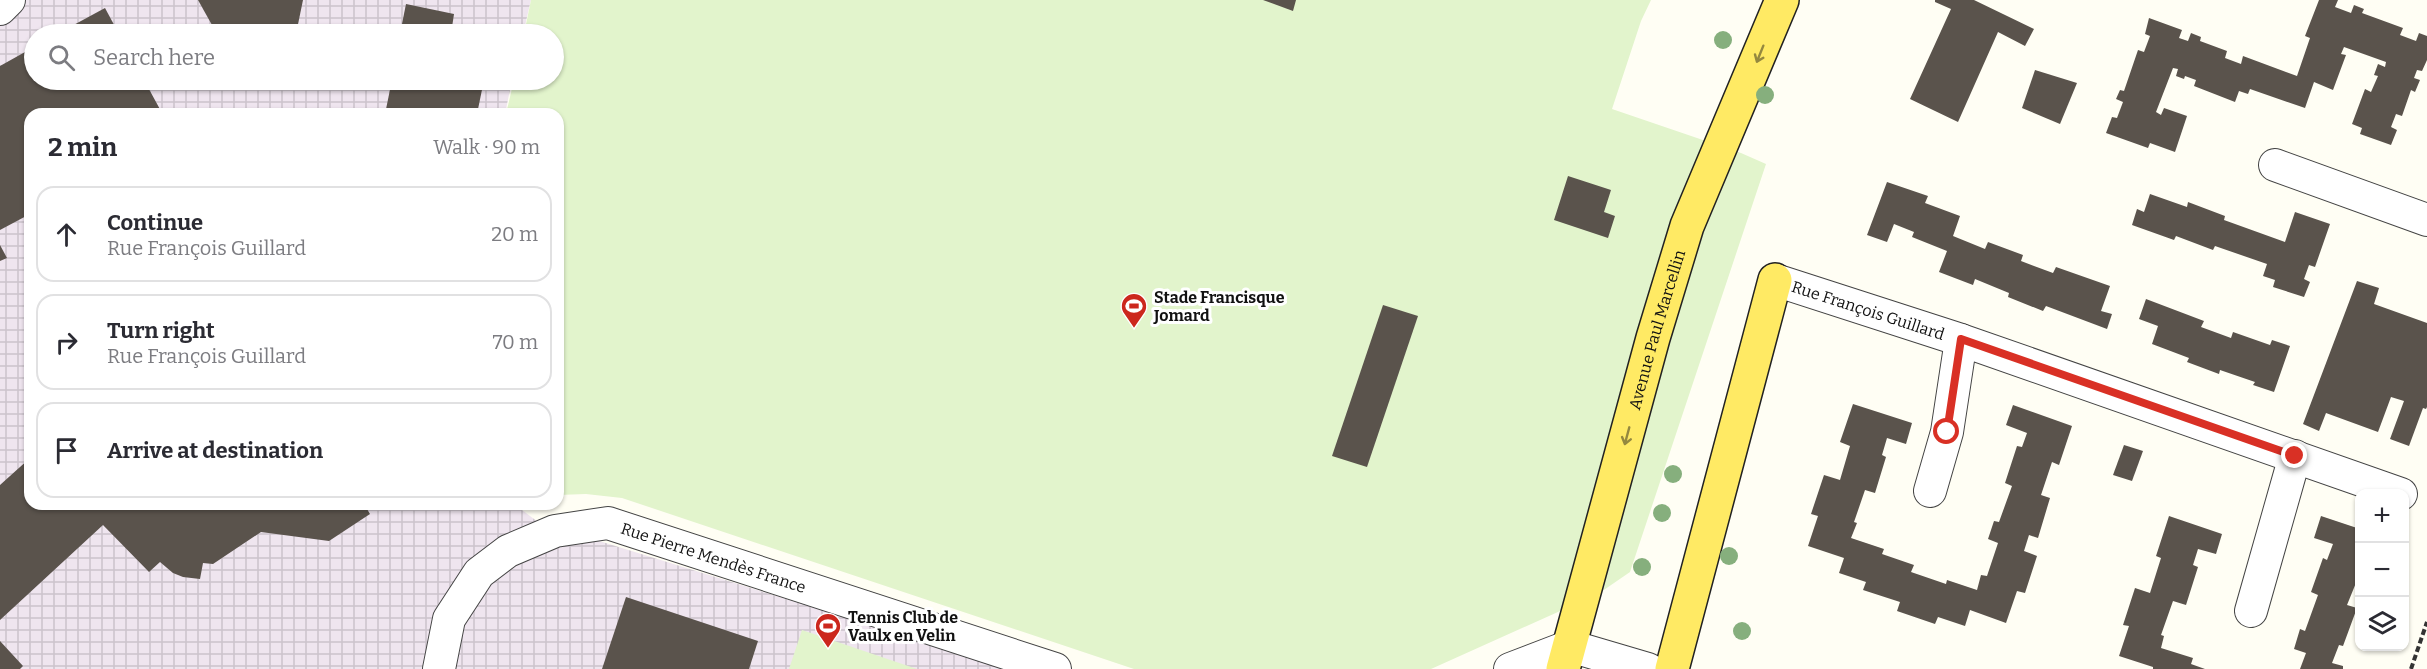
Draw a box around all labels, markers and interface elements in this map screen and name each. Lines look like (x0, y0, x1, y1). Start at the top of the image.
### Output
search box (24, 24, 564, 90)
icon: search (45, 41, 78, 74)
text: Search here (93, 44, 215, 71)
one-way arrow (1754, 44, 1765, 63)
text: 2 min (48, 132, 117, 163)
text: Walk · 90 m (433, 135, 540, 159)
text: Continue (107, 209, 203, 236)
icon: ahead (50, 218, 83, 251)
text: 20 m (491, 222, 538, 246)
text: Rue François Guillard (107, 236, 306, 260)
street label: Avenue Paul Marcellin (1624, 247, 1689, 412)
street label: Rue François Guillard (1789, 277, 1948, 344)
place label: Stade Francisque Jomard (1153, 288, 1285, 325)
sports icon: Stade Francisque Jomard (1119, 291, 1149, 329)
text: Turn right (107, 317, 215, 344)
icon: right (50, 326, 83, 359)
text: 70 m (492, 330, 538, 354)
text: Rue François Guillard (107, 344, 306, 368)
route start (1933, 418, 1959, 444)
one-way arrow (1620, 426, 1632, 445)
icon: arrive (50, 434, 83, 467)
text: Arrive at destination (107, 437, 323, 464)
route end (2281, 442, 2307, 468)
map controls (2355, 489, 2409, 651)
button: + (2355, 489, 2409, 543)
street label: Rue Pierre Mendès France (619, 518, 808, 597)
button: − (2355, 543, 2409, 597)
button: layers (2355, 597, 2409, 651)
place label: Tennis Club de Vaulx en Velin (848, 608, 958, 645)
sports icon: Tennis Club de Vaulx en Velin (813, 611, 843, 649)

